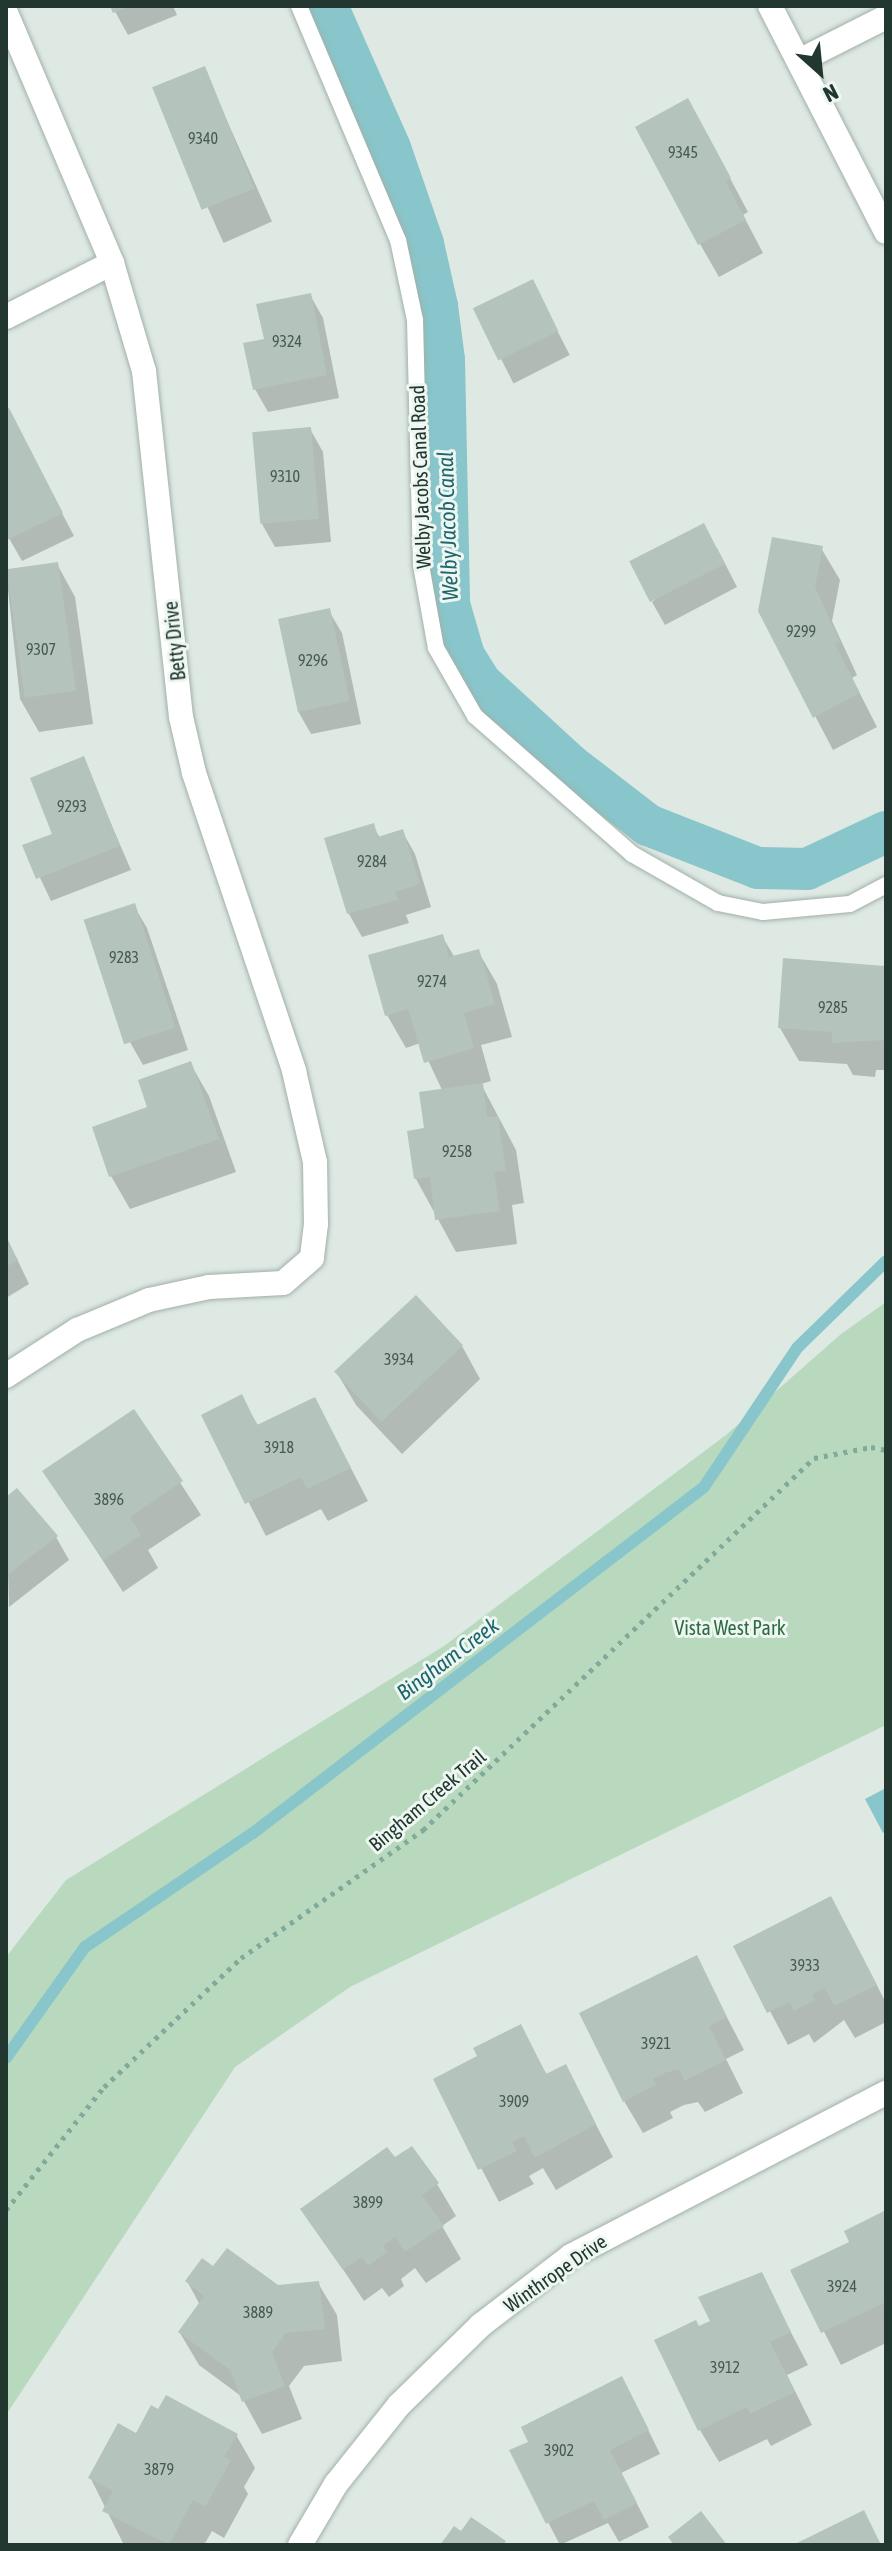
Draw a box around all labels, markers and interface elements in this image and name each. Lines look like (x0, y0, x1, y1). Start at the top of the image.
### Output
north arrow (780, 32, 860, 112)
text: N (819, 79, 843, 108)
house number: 9340 (188, 128, 218, 148)
house number: 9345 (668, 142, 698, 162)
house number: 9324 (272, 331, 302, 351)
street label: Welby Jacobs Canal Road (405, 385, 435, 569)
water label: Welby Jacob Canal (432, 451, 464, 601)
house number: 9310 (270, 466, 300, 486)
street label: Betty Drive (158, 600, 190, 682)
house number: 9299 (786, 621, 816, 641)
house number: 9307 (26, 639, 56, 659)
house number: 9296 (298, 650, 328, 670)
house number: 9293 (57, 796, 87, 816)
house number: 9284 (357, 851, 387, 871)
house number: 9283 (109, 947, 139, 967)
house number: 9274 (417, 971, 447, 991)
house number: 9285 (818, 997, 848, 1017)
house number: 9258 (442, 1141, 472, 1161)
house number: 3934 (384, 1349, 414, 1369)
house number: 3918 (264, 1437, 294, 1457)
house number: 3896 (94, 1489, 124, 1509)
water label: Bingham Creek (392, 1612, 504, 1706)
park label: Vista West Park (674, 1615, 786, 1639)
street label: Bingham Creek Trail (364, 1744, 490, 1856)
house number: 3933 (790, 1955, 820, 1975)
house number: 3921 (641, 2033, 671, 2053)
house number: 3909 (499, 2091, 529, 2111)
house number: 3899 (353, 2192, 383, 2212)
street label: Winthrope Drive (499, 2229, 611, 2317)
house number: 3924 (827, 2276, 857, 2296)
house number: 3889 (243, 2302, 273, 2322)
house number: 3912 (710, 2357, 740, 2377)
house number: 3902 (544, 2440, 574, 2460)
house number: 3879 (144, 2459, 174, 2479)

